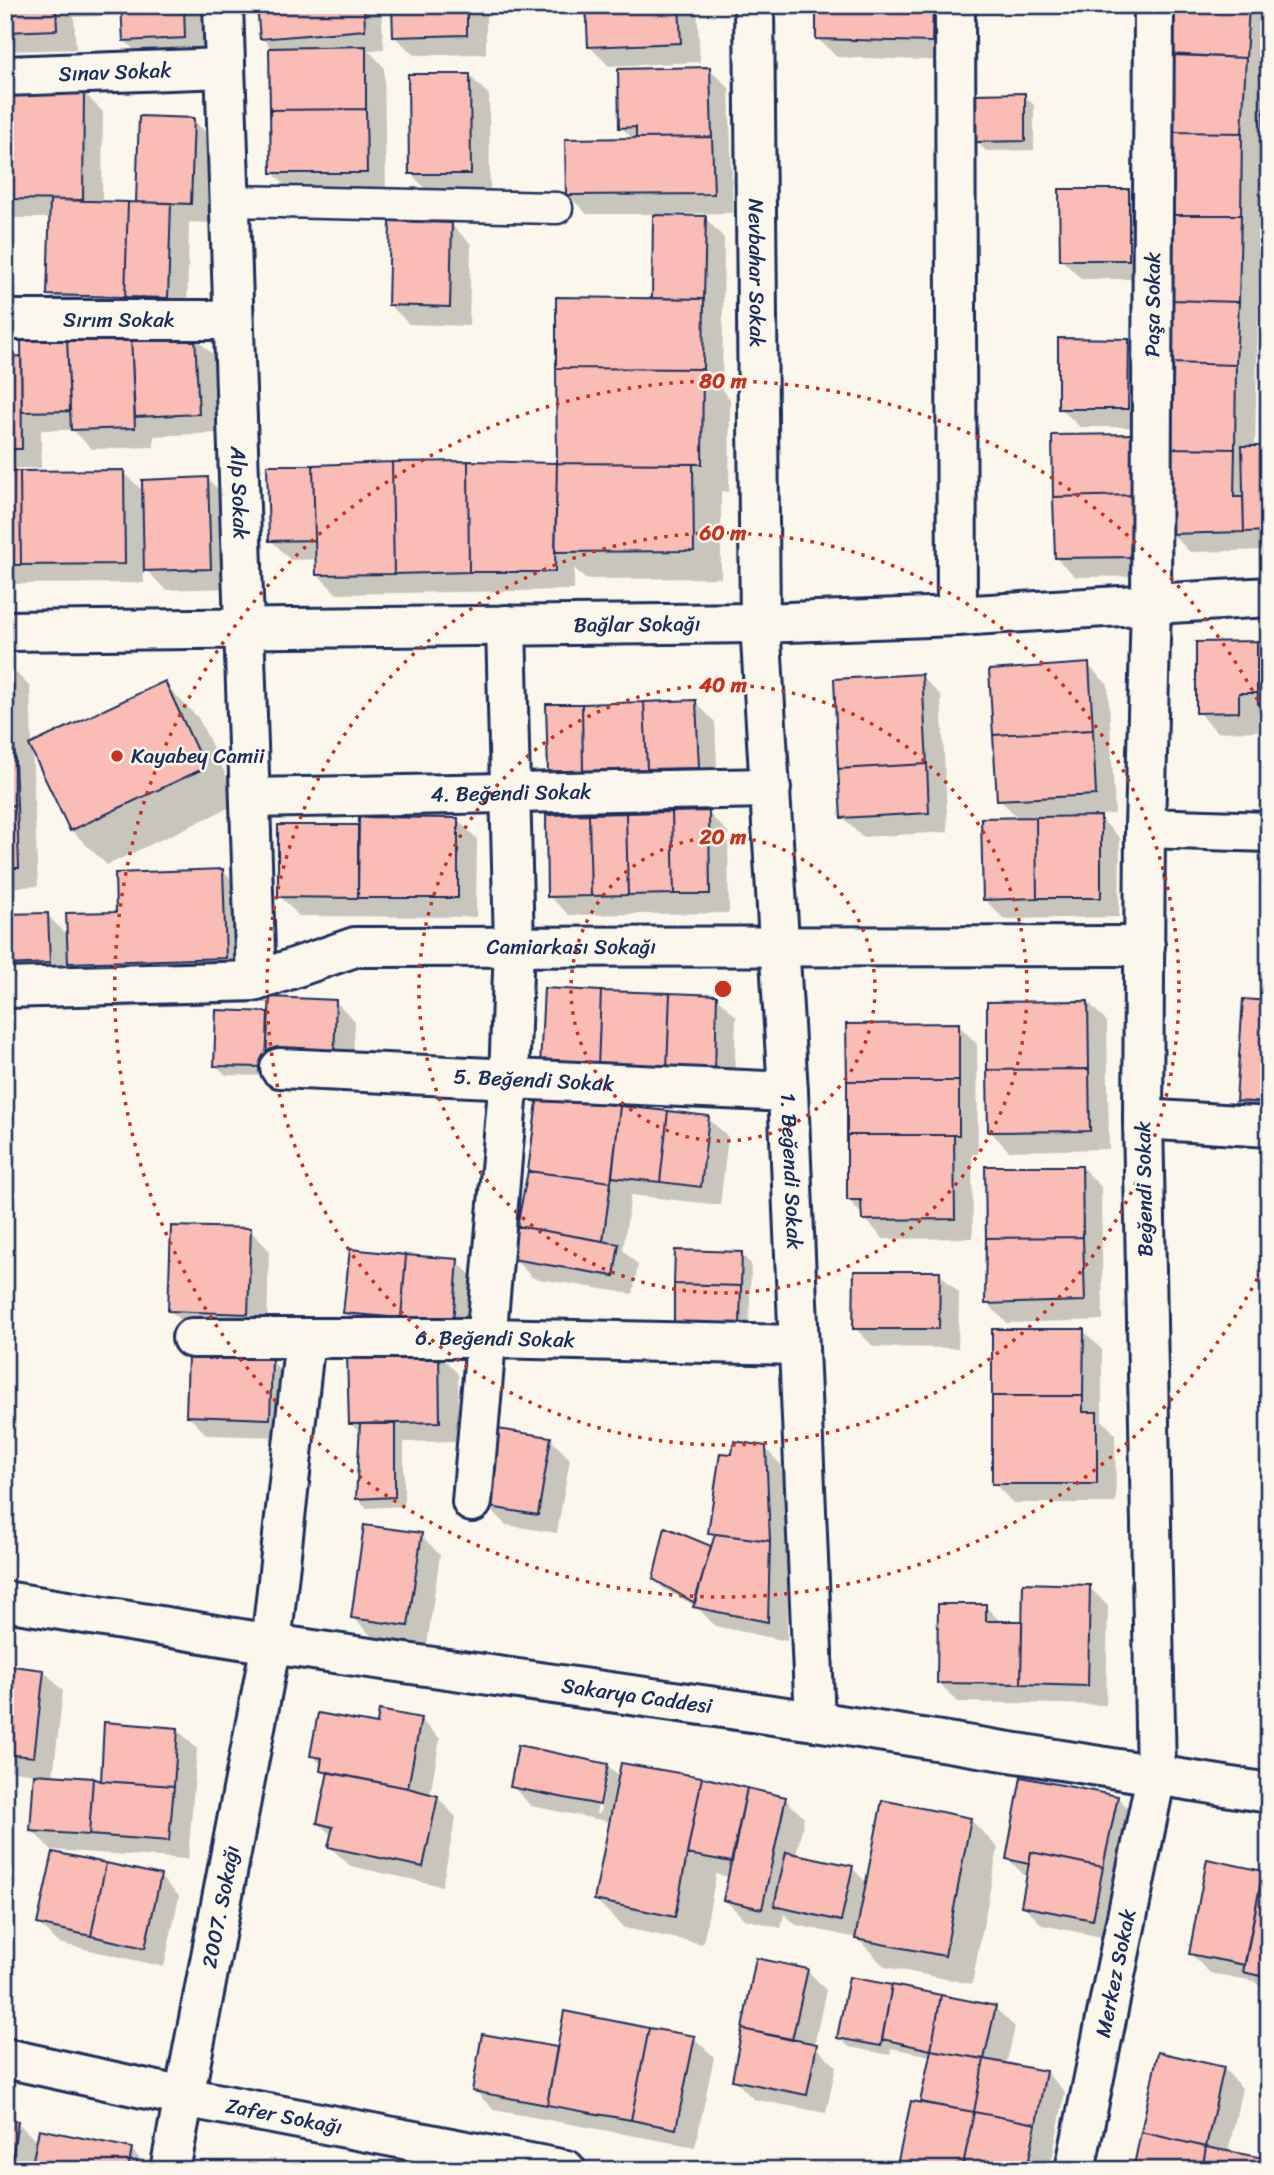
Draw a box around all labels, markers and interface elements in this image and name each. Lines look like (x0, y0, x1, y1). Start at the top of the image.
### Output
street label: Sınav Sokak (58, 51, 173, 93)
street label: Nevbahar Sokak (737, 198, 776, 348)
street label: Paşa Sokak (1133, 252, 1172, 357)
street label: Sırım Sokak (63, 301, 175, 339)
text: 80 m (698, 362, 748, 400)
street label: Alp Sokak (219, 445, 260, 541)
text: 60 m (699, 514, 747, 552)
street label: Bağlar Sokağı (573, 605, 701, 644)
text: 40 m (698, 666, 748, 704)
place label: Kayabey Camii (131, 737, 266, 775)
marker: Kayabey Camii (109, 748, 125, 764)
street label: 4. Beğendi Sokak (430, 772, 593, 814)
text: 20 m (699, 818, 747, 856)
street label: Camiarkası Sokağı (487, 928, 656, 966)
centre of rings (711, 977, 735, 1001)
street label: 5. Beğendi Sokak (453, 1057, 616, 1103)
street label: 1. Beğendi Sokak (769, 1092, 814, 1251)
street label: Beğendi Sokak (1124, 1120, 1164, 1257)
street label: 6. Beğendi Sokak (415, 1319, 576, 1359)
street label: Sakarya Caddesi (559, 1666, 716, 1725)
street label: 2007. Sokağı (190, 1842, 251, 1972)
street label: Merkez Sokak (1084, 1905, 1147, 2041)
street label: Zafer Sokağı (223, 2086, 346, 2146)

